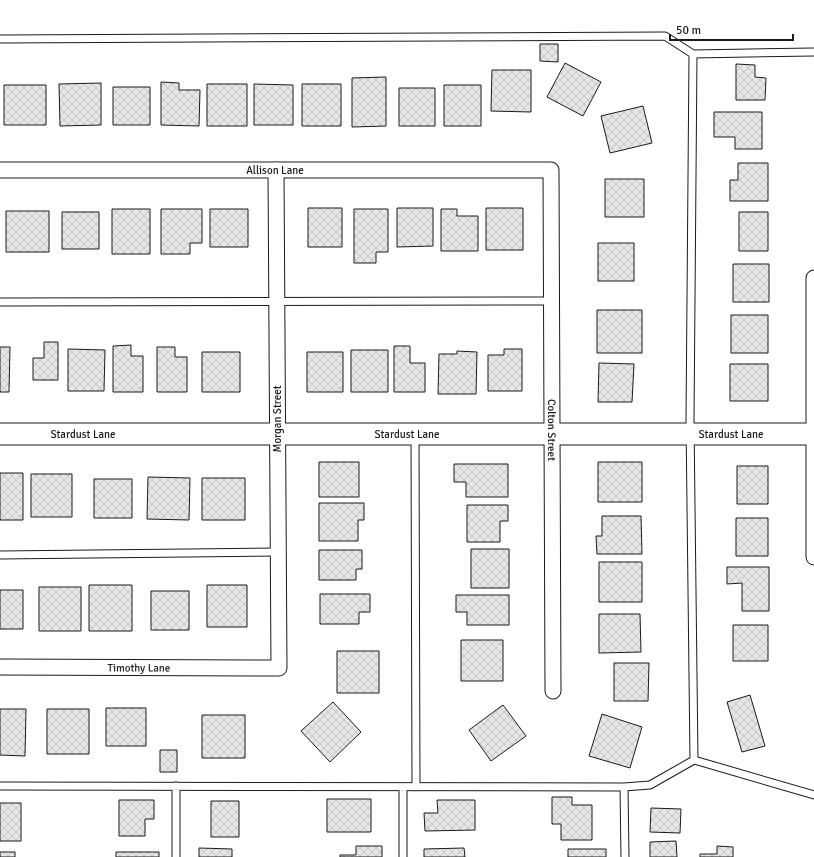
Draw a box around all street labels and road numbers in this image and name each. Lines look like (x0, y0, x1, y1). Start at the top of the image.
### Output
street label: Allison Lane (246, 164, 304, 177)
street label: Morgan Street (271, 385, 284, 453)
street label: Colton Street (545, 399, 559, 461)
street label: Stardust Lane (50, 428, 116, 441)
street label: Stardust Lane (374, 428, 440, 441)
street label: Stardust Lane (698, 428, 764, 441)
street label: Timothy Lane (108, 661, 170, 674)

